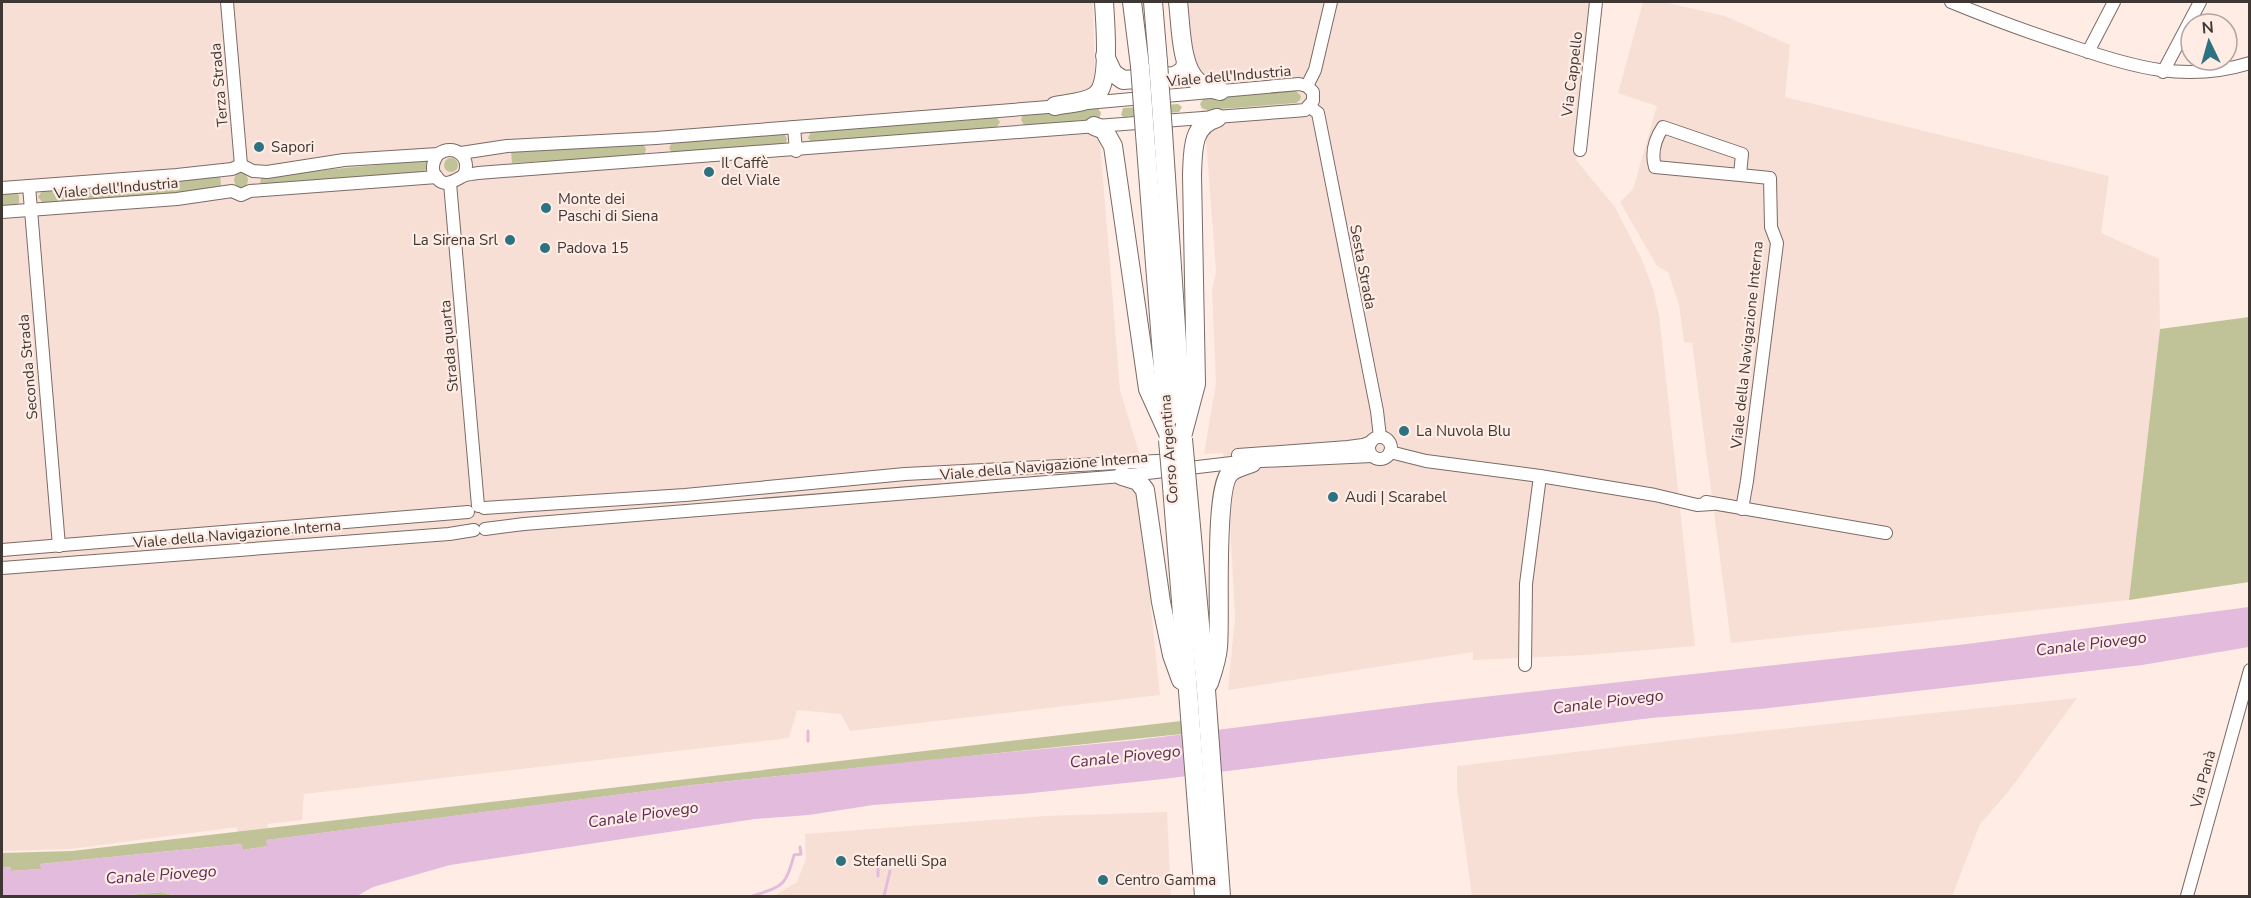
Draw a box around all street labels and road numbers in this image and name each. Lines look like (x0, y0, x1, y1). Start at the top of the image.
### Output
street label: Via Cappello (1557, 30, 1587, 119)
street label: Terza Strada (205, 42, 233, 128)
street label: Viale dell'Industria (1165, 61, 1292, 91)
street label: Viale dell'Industria (52, 173, 179, 203)
street label: Sesta Strada (1345, 223, 1381, 311)
street label: Viale della Navigazione Interna (1726, 240, 1768, 451)
street label: Strada quarta (435, 299, 463, 393)
street label: Seconda Strada (13, 313, 43, 421)
street label: Corso Argentina (1155, 394, 1183, 504)
street label: Viale della Navigazione Interna (938, 447, 1149, 485)
street label: Viale della Navigazione Interna (131, 515, 342, 553)
street label: Via Panà (2185, 748, 2220, 811)

